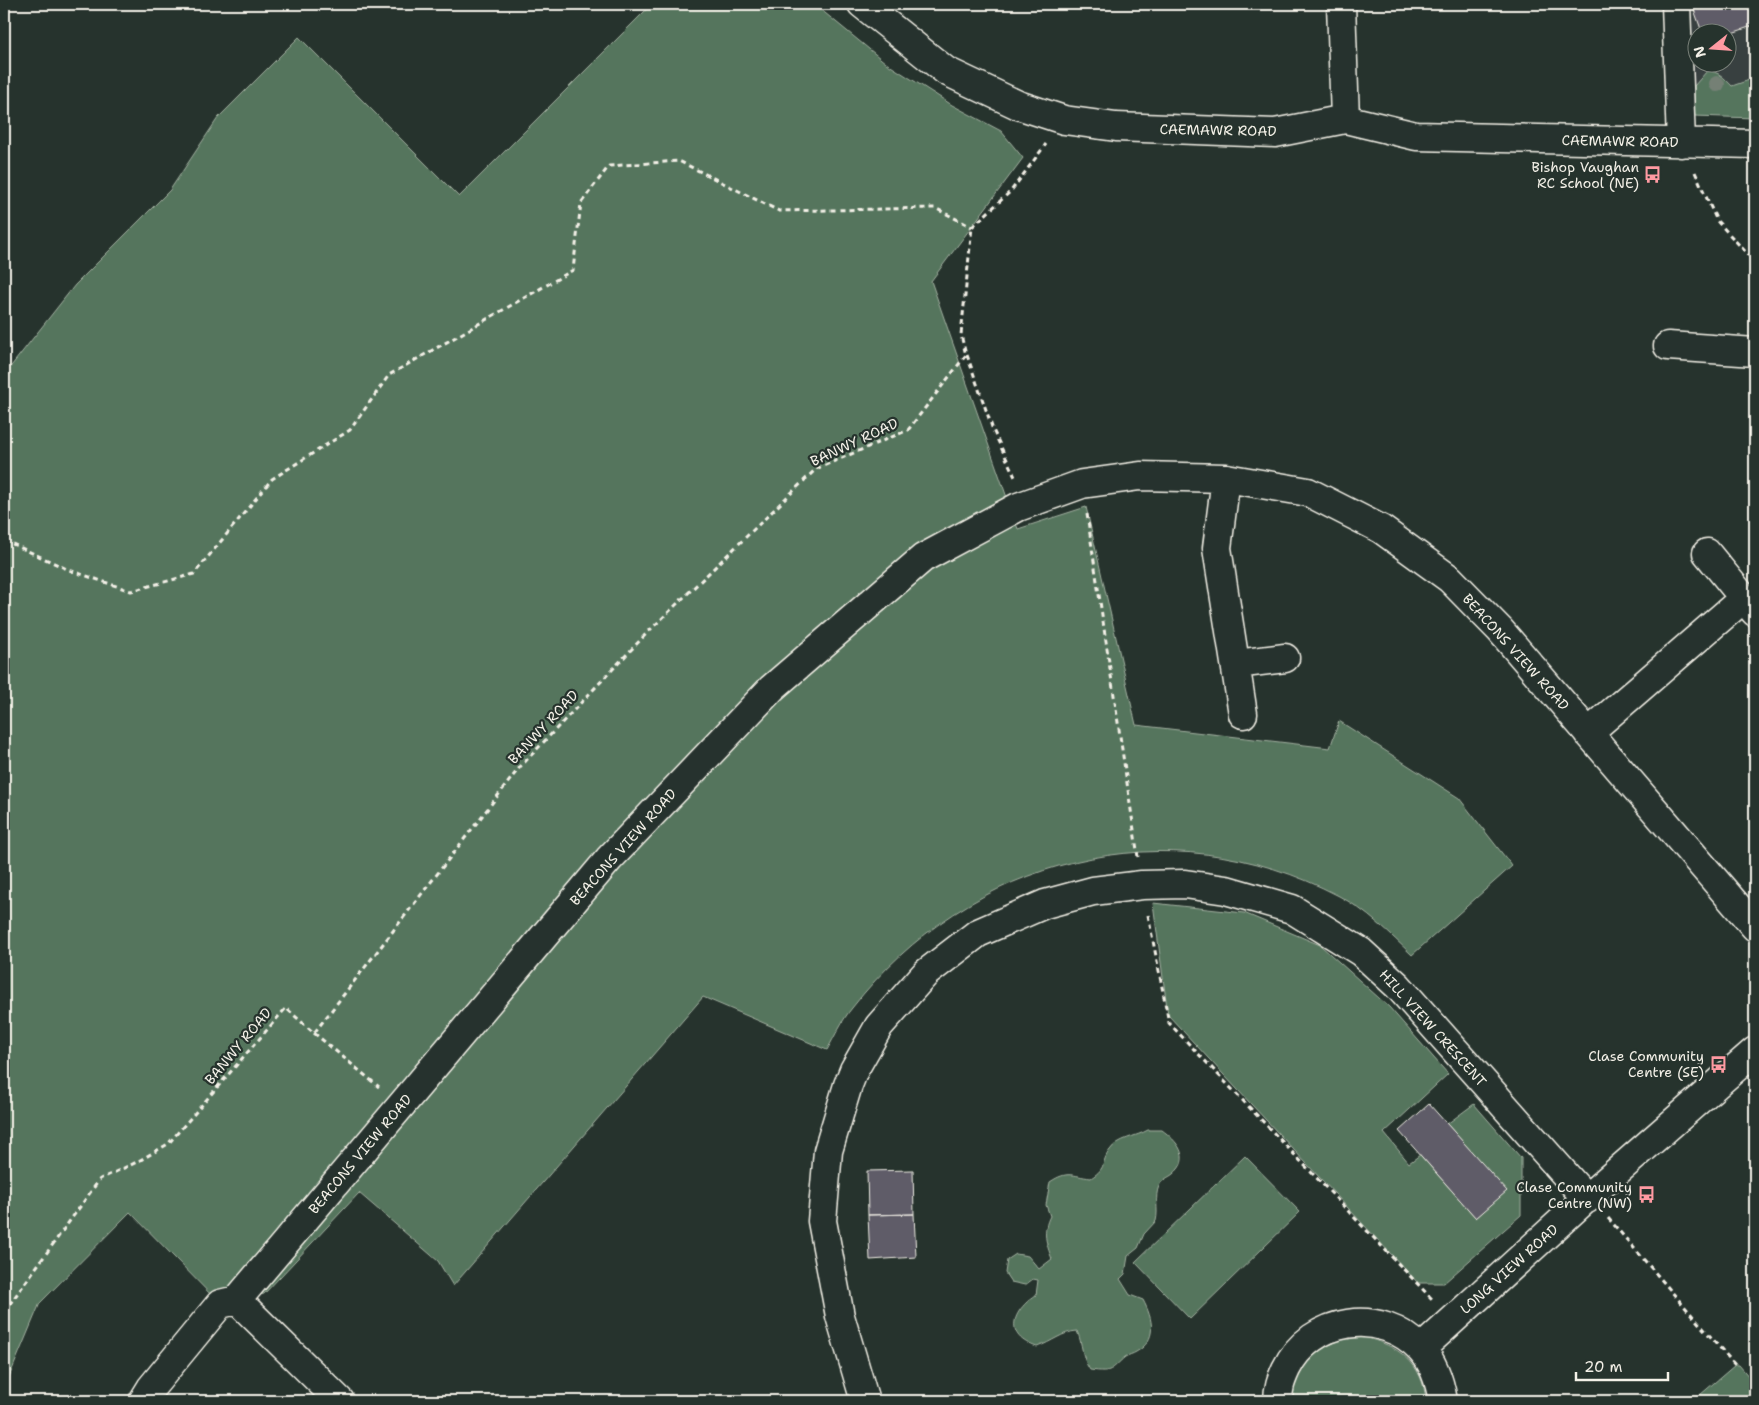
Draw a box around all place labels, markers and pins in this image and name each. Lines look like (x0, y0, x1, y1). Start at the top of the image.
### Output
place label: Bishop Vaughan RC School (NE) (1531, 158, 1639, 192)
bus stop icon: Bishop Vaughan RC School (NE) (1643, 165, 1663, 185)
place label: Clase Community Centre (SE) (1588, 1047, 1704, 1081)
bus stop icon: Clase Community Centre (SE) (1708, 1054, 1728, 1074)
place label: Clase Community Centre (NW) (1516, 1178, 1632, 1212)
bus stop icon: Clase Community Centre (NW) (1636, 1185, 1656, 1205)

